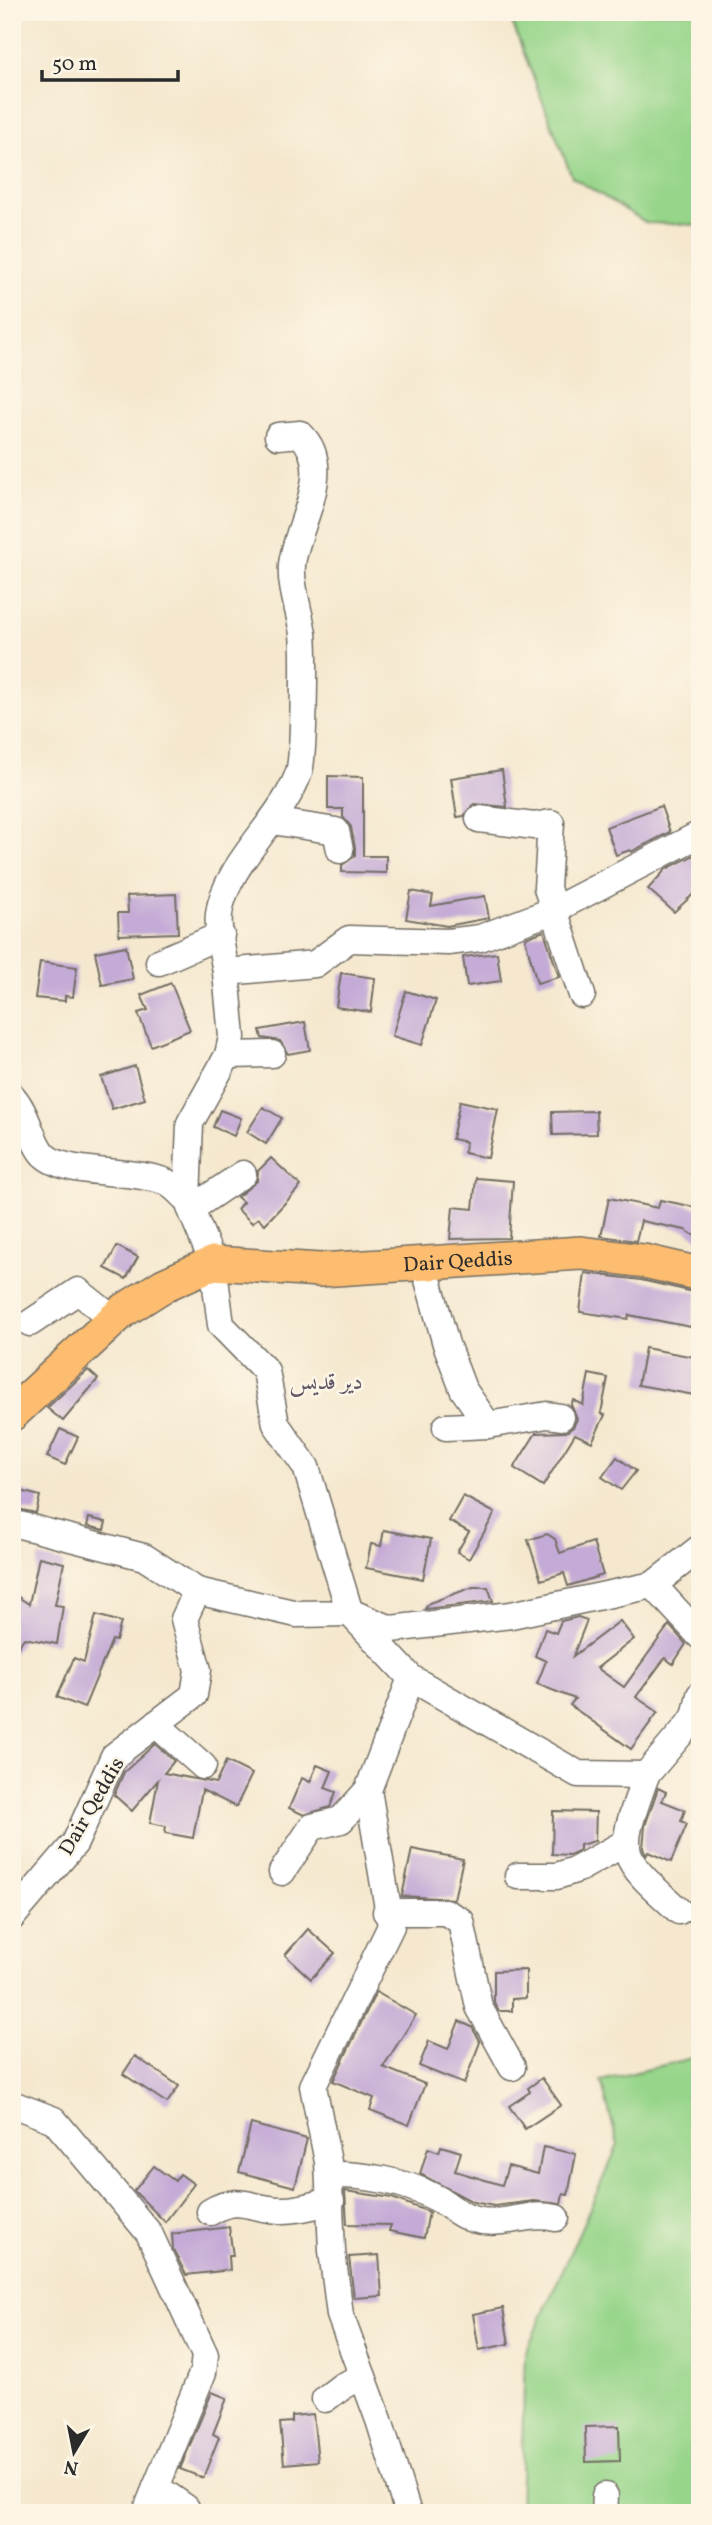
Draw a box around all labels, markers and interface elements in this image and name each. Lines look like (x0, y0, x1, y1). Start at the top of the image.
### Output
scale bar (42, 38, 178, 82)
text: 50 m (52, 50, 97, 79)
street label: Dair Qeddis (402, 1244, 513, 1281)
district label: دير قديس (289, 1366, 363, 1400)
street label: Dair Qeddis (52, 1752, 132, 1861)
north arrow (38, 2416, 108, 2486)
text: N (62, 2453, 80, 2481)

